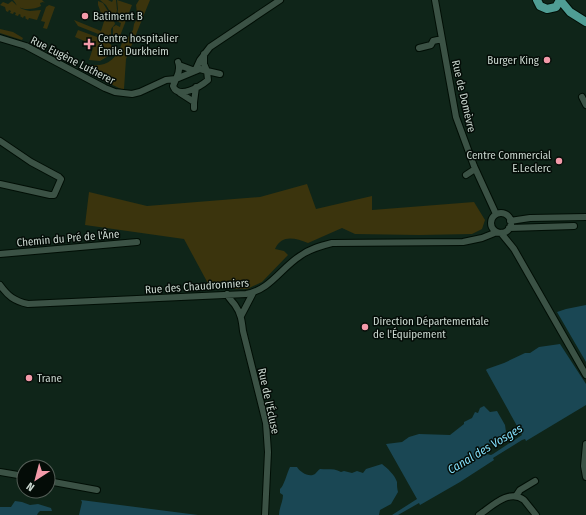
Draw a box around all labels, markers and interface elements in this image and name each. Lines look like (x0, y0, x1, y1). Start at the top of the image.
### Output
place label: Batiment B (93, 10, 143, 23)
marker: Batiment B (80, 11, 90, 21)
place label: Centre hospitalier Émile Durkheim (98, 32, 179, 58)
street label: Rue Eugène Lutherer (28, 34, 117, 87)
marker: Centre hospitalier Émile Durkheim (83, 38, 95, 50)
place label: Burger King (487, 54, 540, 67)
marker: Burger King (542, 55, 552, 65)
street label: Rue de Domèvre (449, 59, 478, 133)
place label: Centre Commercial E.Leclerc (467, 149, 551, 175)
marker: Centre Commercial E.Leclerc (554, 156, 564, 166)
street label: Chemin du Pré de l'Âne (16, 228, 120, 249)
street label: Rue des Chaudronniers (145, 276, 250, 297)
place label: Direction Départementale de l'Équipement (373, 315, 489, 341)
marker: Direction Départementale de l'Équipement (360, 322, 370, 332)
street label: Rue de l'Écluse (255, 367, 283, 435)
place label: Trane (37, 372, 62, 385)
marker: Trane (24, 373, 34, 383)
water label: Canal des Vosges (445, 421, 525, 477)
north arrow (16, 459, 56, 499)
text: N (24, 479, 37, 494)

